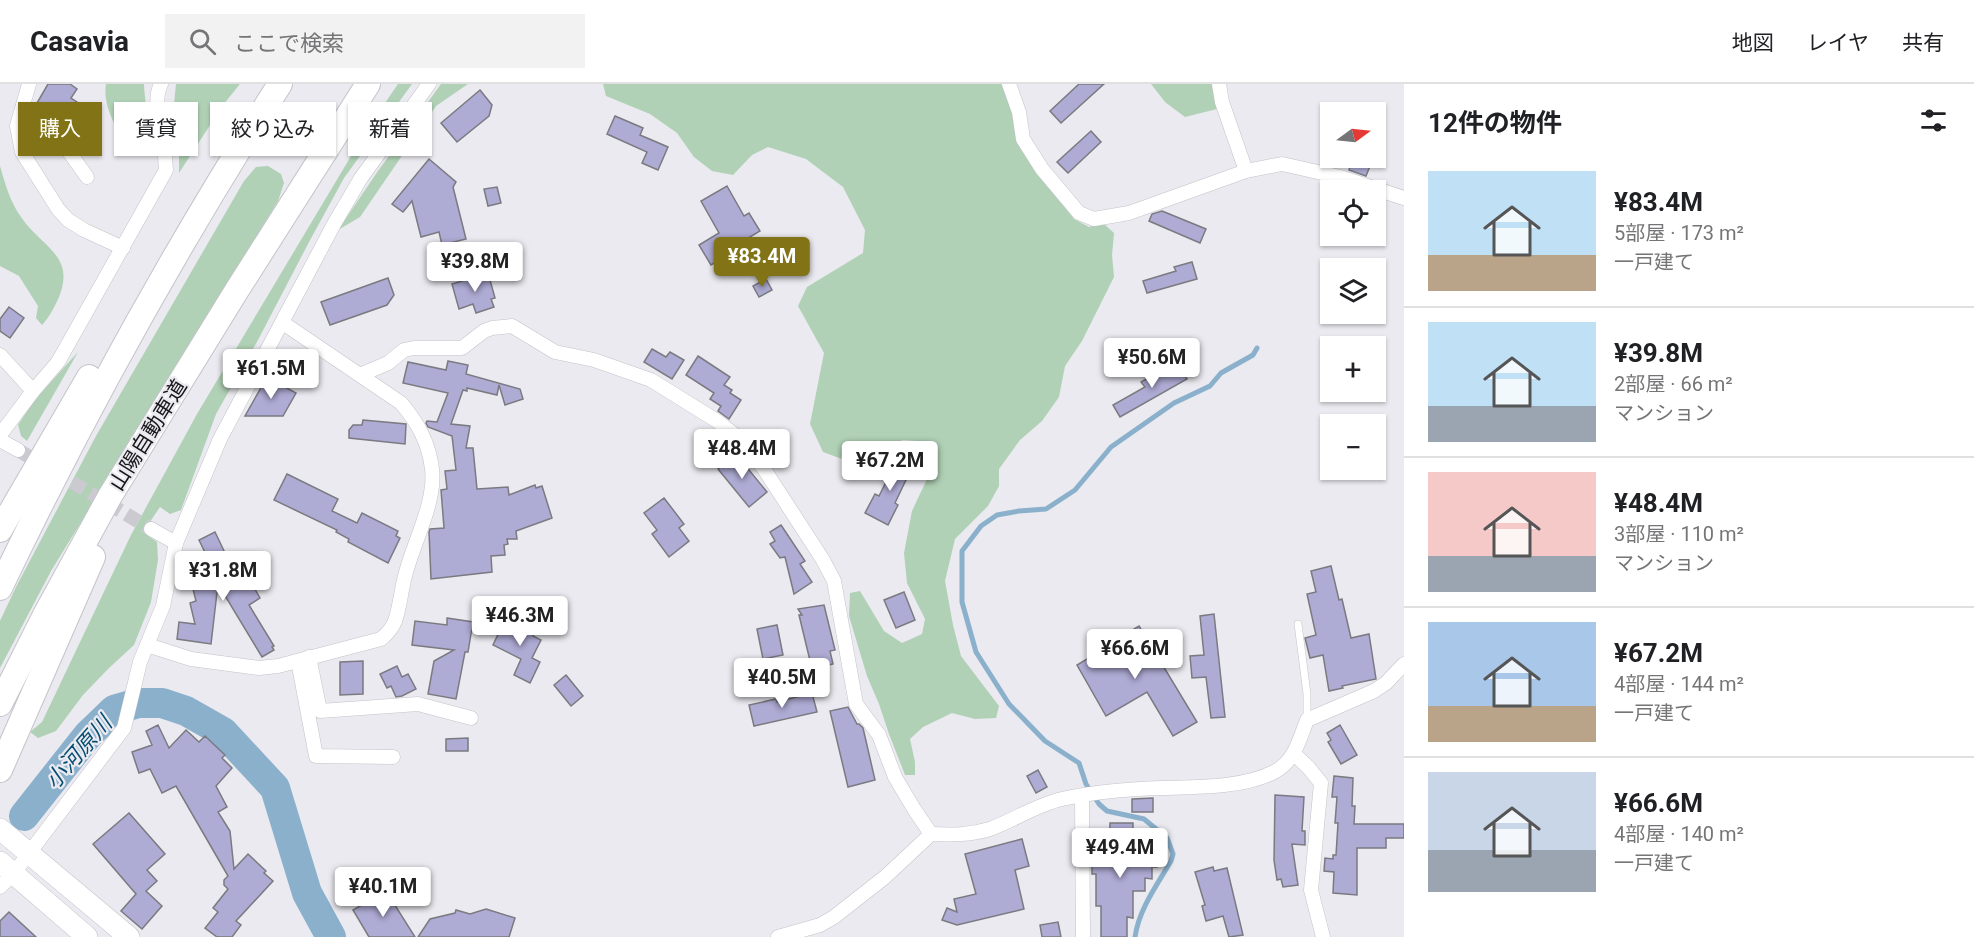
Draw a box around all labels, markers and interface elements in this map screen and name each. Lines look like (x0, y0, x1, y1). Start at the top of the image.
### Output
search box (165, 14, 585, 68)
text: Casavia (30, 25, 129, 58)
icon: search (186, 25, 219, 58)
text: ここで検索 (234, 31, 344, 56)
text: 地図 (1732, 31, 1774, 55)
text: レイヤ (1807, 31, 1869, 55)
text: 共有 (1902, 31, 1944, 55)
chip: 購入 (18, 102, 102, 156)
chip: 賃貸 (114, 102, 198, 156)
chip: 絞り込み (210, 102, 336, 156)
chip: 新着 (348, 102, 432, 156)
north arrow (1320, 102, 1386, 168)
map controls (1320, 102, 1386, 480)
icon: filters (1917, 104, 1950, 137)
text: 12件の物件 (1428, 108, 1562, 138)
button: locate (1320, 180, 1386, 246)
text: ¥83.4M (1614, 187, 1703, 217)
icon: home (1476, 195, 1548, 267)
text: 5部屋 · 173 m² (1614, 221, 1744, 245)
pin: ¥83.4M (713, 237, 811, 288)
pin: ¥39.8M (426, 242, 524, 293)
text: ¥83.4M (728, 244, 796, 268)
text: ¥39.8M (441, 249, 509, 273)
text: 一戸建て (1614, 250, 1694, 274)
button: layers (1320, 258, 1386, 324)
button: + (1320, 336, 1386, 402)
pin: ¥50.6M (1103, 338, 1201, 389)
text: ¥39.8M (1614, 338, 1703, 368)
text: ¥50.6M (1118, 345, 1186, 369)
icon: home (1476, 346, 1548, 418)
pin: ¥61.5M (222, 349, 320, 400)
text: ¥61.5M (237, 356, 305, 380)
text: 2部屋 · 66 m² (1614, 372, 1733, 396)
street label: 山陽自動車道 (104, 375, 192, 495)
text: マンション (1614, 401, 1714, 425)
button: − (1320, 414, 1386, 480)
pin: ¥48.4M (693, 429, 791, 480)
text: ¥48.4M (708, 436, 776, 460)
pin: ¥67.2M (841, 441, 939, 492)
text: ¥67.2M (856, 448, 924, 472)
text: ¥48.4M (1614, 488, 1703, 518)
icon: home (1476, 496, 1548, 568)
text: 3部屋 · 110 m² (1614, 522, 1744, 546)
pin: ¥31.8M (174, 551, 272, 602)
text: マンション (1614, 551, 1714, 575)
text: ¥31.8M (189, 558, 257, 582)
pin: ¥46.3M (471, 596, 569, 647)
text: ¥46.3M (486, 603, 554, 627)
pin: ¥66.6M (1086, 629, 1184, 680)
text: ¥66.6M (1101, 636, 1169, 660)
text: ¥67.2M (1614, 638, 1703, 668)
icon: home (1476, 646, 1548, 718)
pin: ¥40.5M (733, 658, 831, 709)
text: ¥40.5M (748, 665, 816, 689)
text: 4部屋 · 144 m² (1614, 672, 1744, 696)
text: 一戸建て (1614, 701, 1694, 725)
water label: 小河原川 (40, 709, 118, 794)
text: ¥66.6M (1614, 788, 1703, 818)
icon: home (1476, 796, 1548, 868)
text: 4部屋 · 140 m² (1614, 822, 1744, 846)
pin: ¥49.4M (1071, 828, 1169, 879)
text: ¥49.4M (1086, 835, 1154, 859)
text: 一戸建て (1614, 851, 1694, 875)
pin: ¥40.1M (334, 867, 432, 918)
text: ¥40.1M (349, 874, 417, 898)

